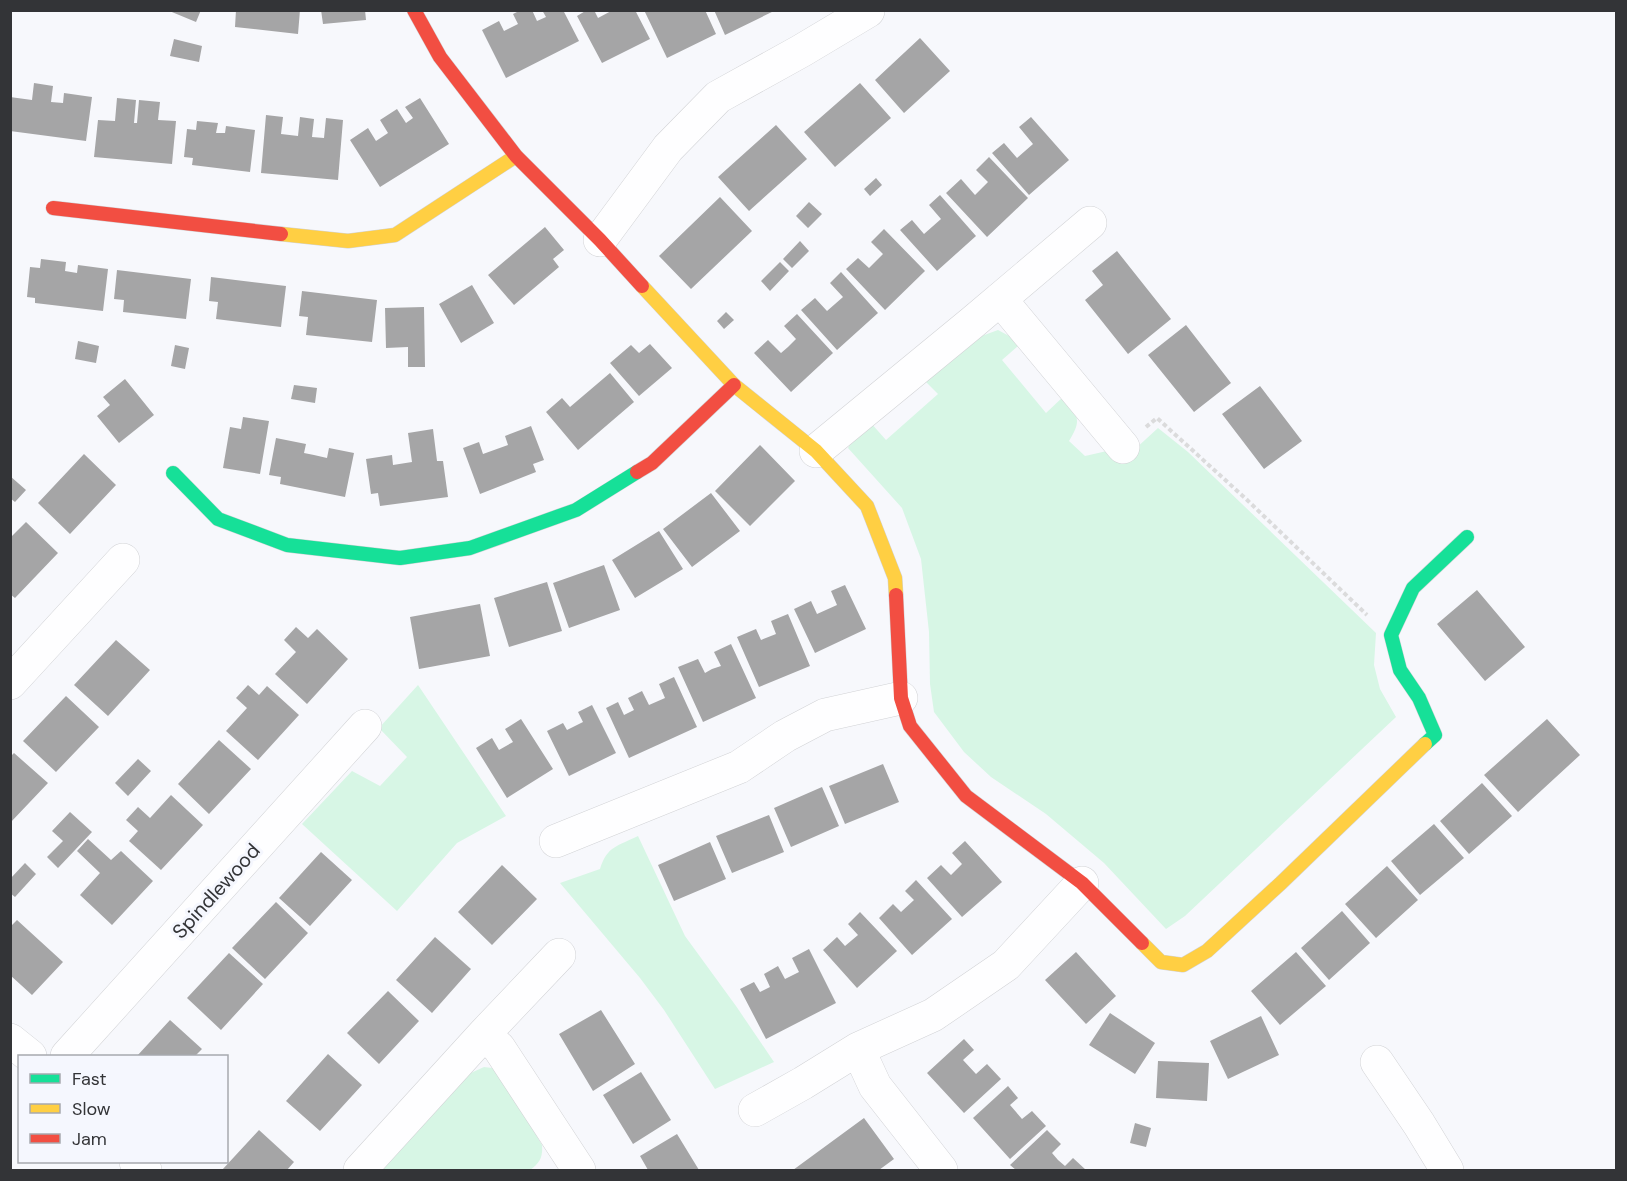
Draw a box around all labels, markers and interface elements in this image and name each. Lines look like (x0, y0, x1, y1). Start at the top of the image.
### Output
street label: Spindlewood (166, 838, 266, 944)
legend (18, 1055, 228, 1163)
text: Fast (72, 1067, 107, 1091)
text: Slow (72, 1097, 111, 1121)
text: Jam (72, 1127, 107, 1151)

